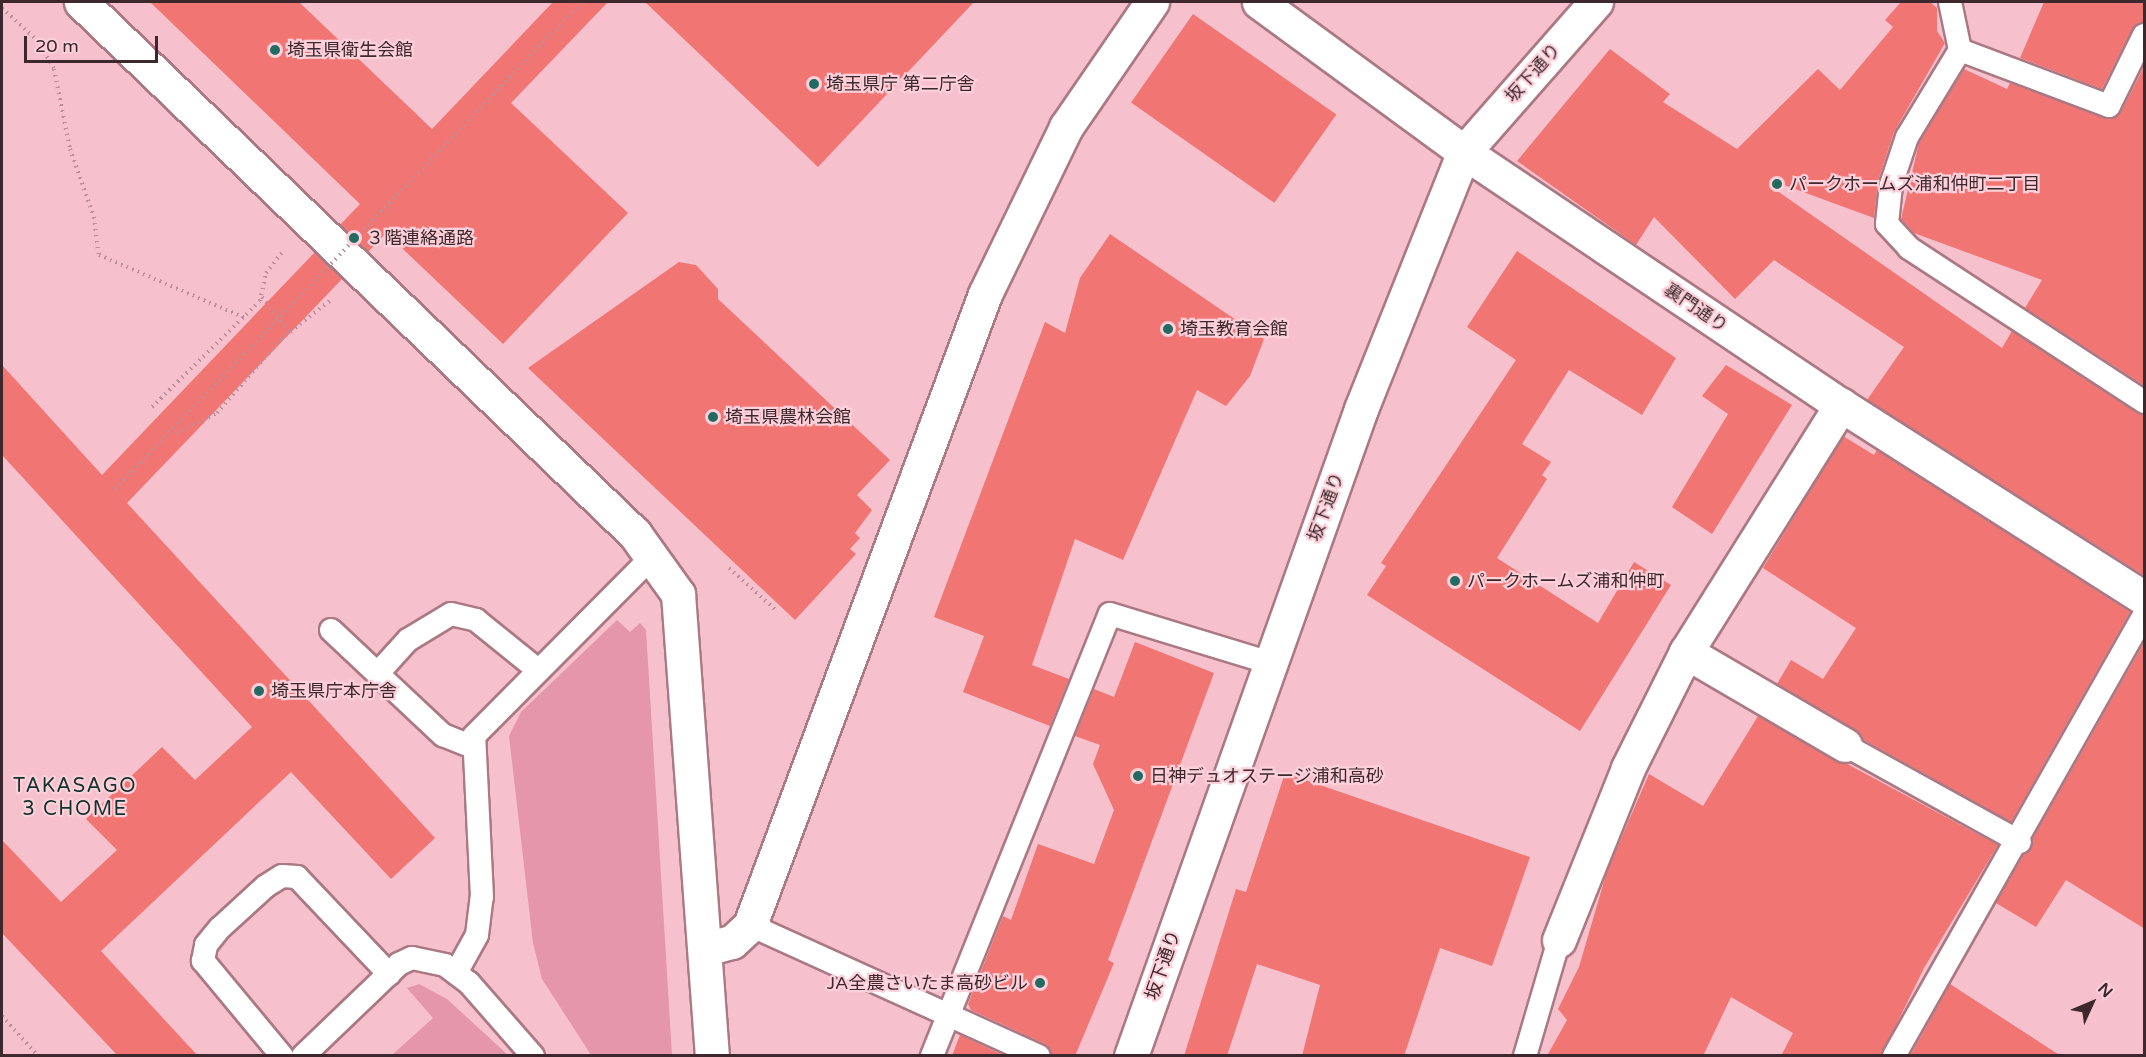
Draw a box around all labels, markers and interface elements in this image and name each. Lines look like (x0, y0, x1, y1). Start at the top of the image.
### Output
scale bar (27, 24, 160, 62)
text: 20 m (35, 35, 79, 57)
place label: 埼玉県衛生会館 (287, 39, 413, 61)
street label: 坂下通り (1501, 39, 1565, 107)
marker: 埼玉県衛生会館 (268, 43, 282, 57)
place label: 埼玉県庁 第二庁舎 (826, 73, 975, 95)
marker: 埼玉県庁 第二庁舎 (807, 77, 821, 91)
place label: パークホームズ浦和仲町二丁目 (1789, 173, 2041, 195)
marker: パークホームズ浦和仲町二丁目 (1770, 177, 1784, 191)
place label: ３階連絡通路 (366, 227, 474, 249)
marker: ３階連絡通路 (347, 231, 361, 245)
street label: 裏門通り (1660, 279, 1732, 337)
place label: 埼玉教育会館 (1180, 318, 1288, 340)
marker: 埼玉教育会館 (1161, 322, 1175, 336)
place label: 埼玉県農林会館 (725, 406, 851, 428)
marker: 埼玉県農林会館 (706, 410, 720, 424)
street label: 坂下通り (1304, 469, 1348, 545)
place label: パークホームズ浦和仲町 (1467, 570, 1665, 592)
marker: パークホームズ浦和仲町 (1448, 574, 1462, 588)
place label: 埼玉県庁本庁舎 (271, 680, 397, 702)
marker: 埼玉県庁本庁舎 (252, 684, 266, 698)
place label: 日神デュオステージ浦和高砂 (1150, 765, 1384, 787)
marker: 日神デュオステージ浦和高砂 (1131, 769, 1145, 783)
district label: TAKASAGO 3 CHOME (13, 775, 137, 822)
street label: 坂下通り (1141, 927, 1185, 1003)
place label: JA全農さいたま高砂ビル (826, 972, 1028, 994)
north arrow (2062, 973, 2122, 1033)
marker: JA全農さいたま高砂ビル (1033, 976, 1047, 990)
text: N (2093, 979, 2117, 1002)

